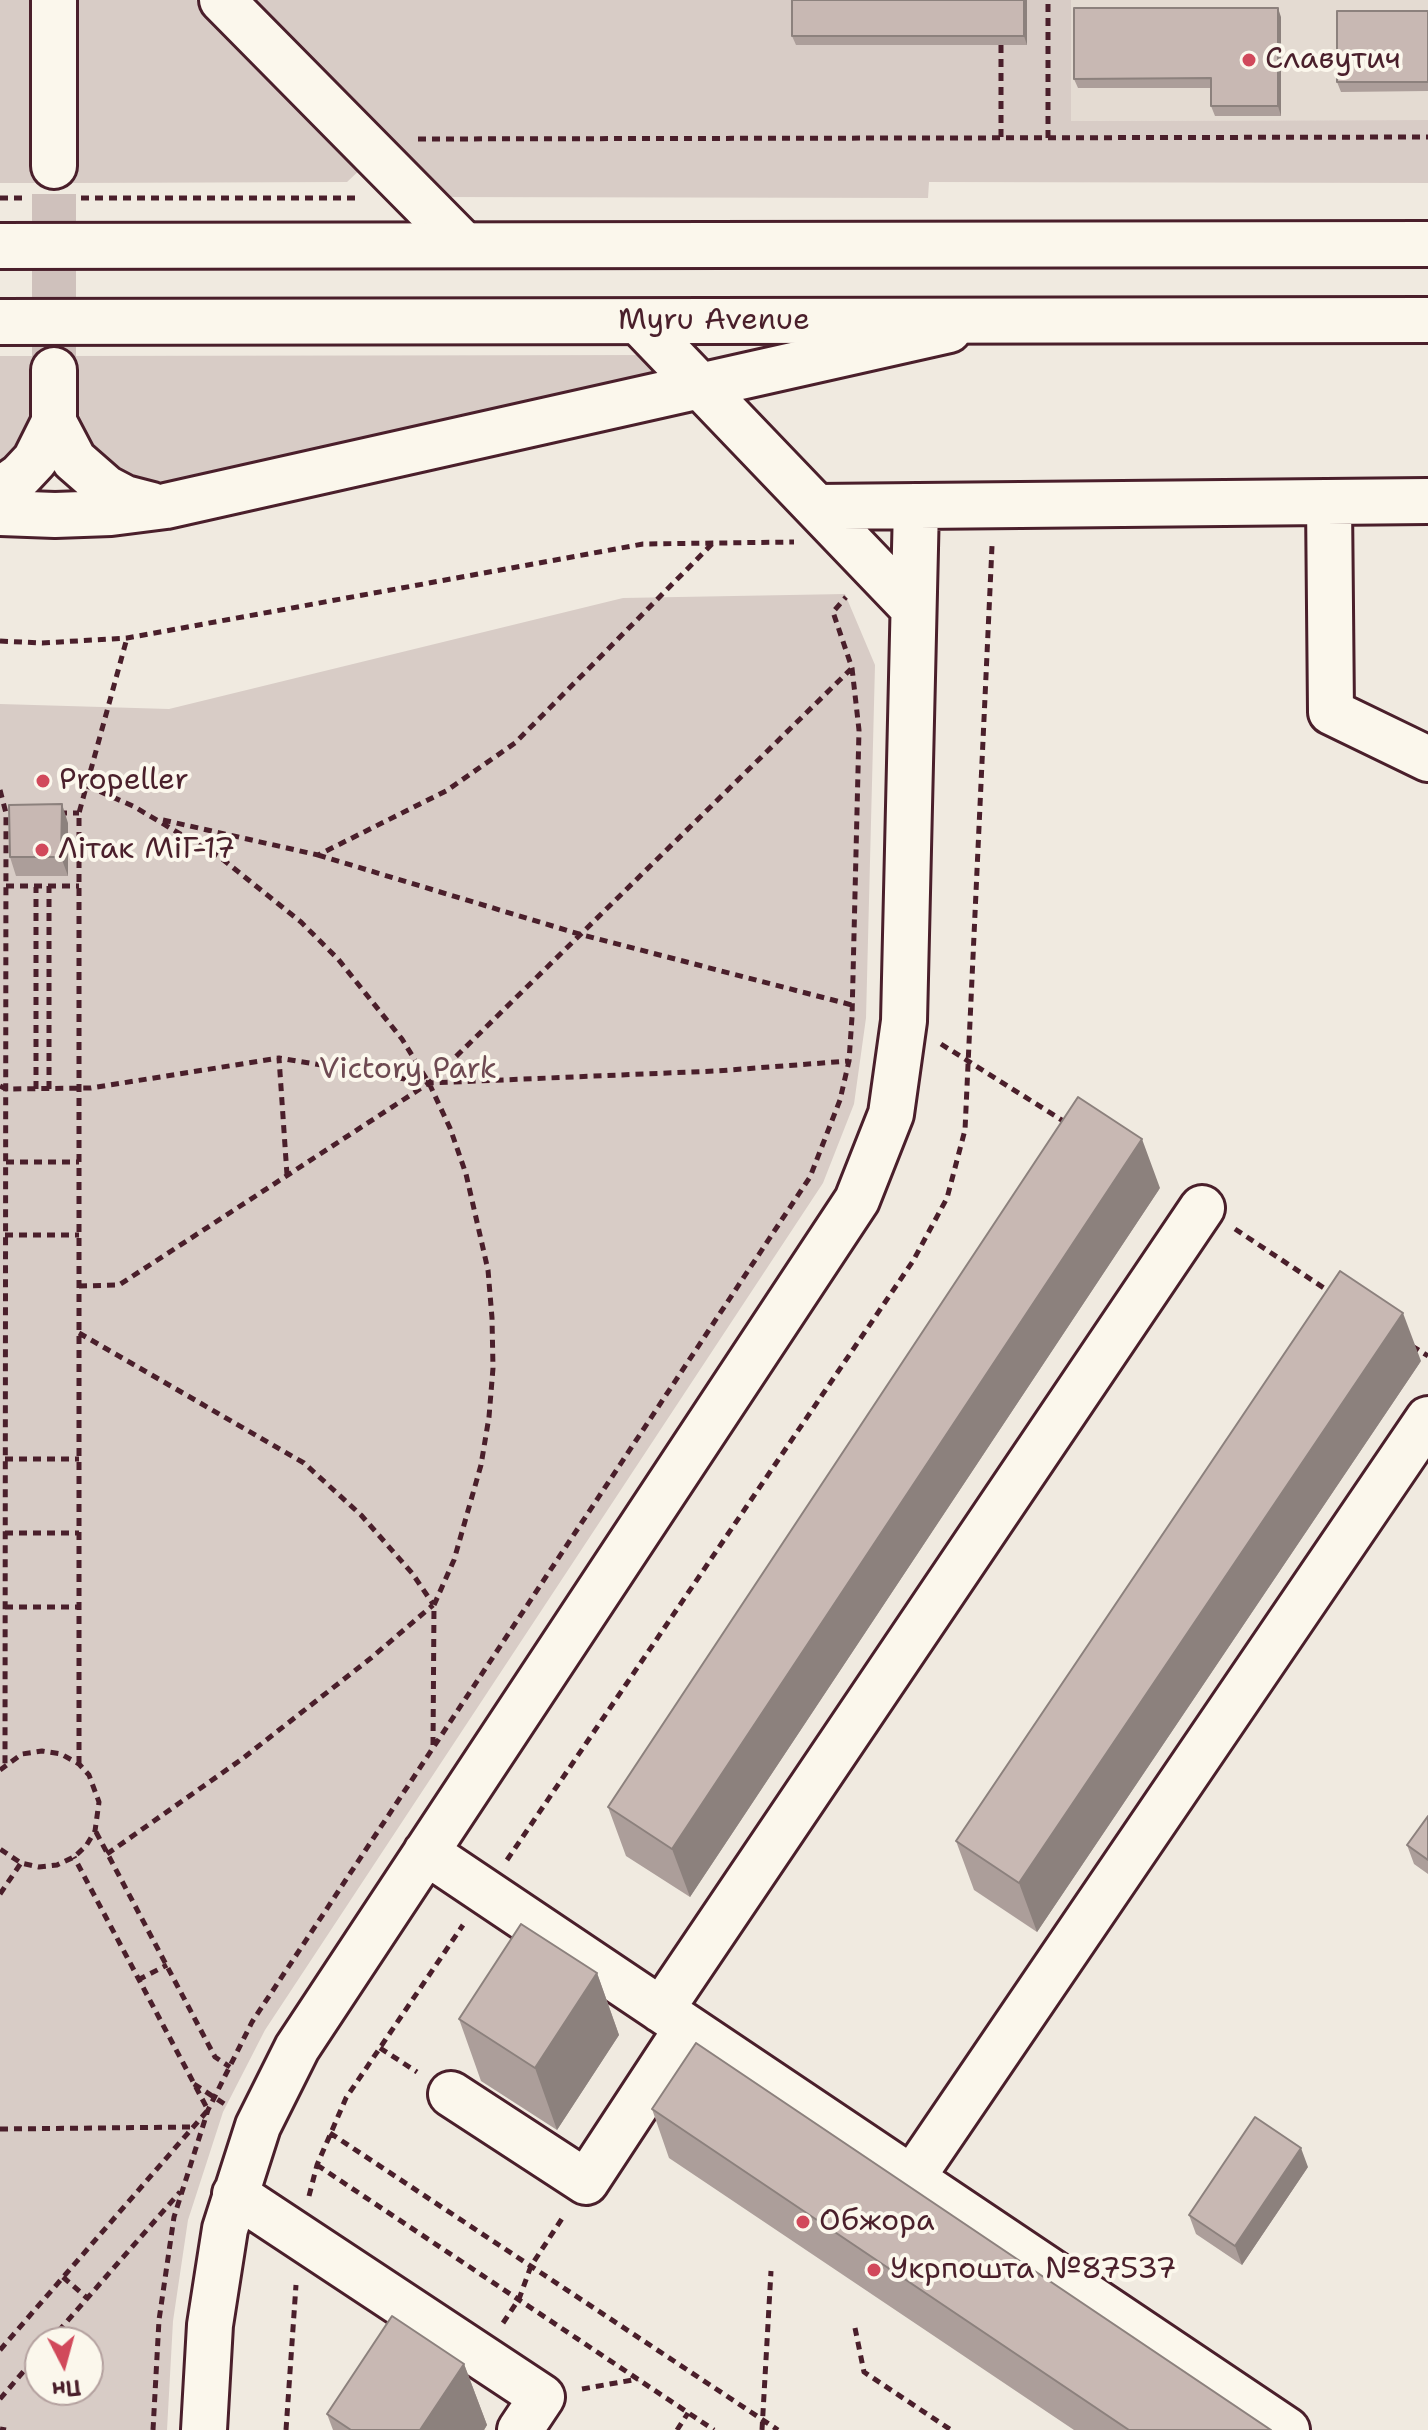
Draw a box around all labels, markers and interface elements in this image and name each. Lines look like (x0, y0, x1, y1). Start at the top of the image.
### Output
place label: Славутич (1265, 42, 1401, 78)
marker: Славутич (1240, 51, 1258, 69)
street label: Myru Avenue (618, 303, 810, 339)
place label: Propeller (59, 763, 189, 799)
marker: Propeller (34, 772, 52, 790)
place label: Літак МіГ-17 (58, 832, 235, 868)
marker: Літак МіГ-17 (33, 841, 51, 859)
park label: Victory Park (319, 1052, 497, 1088)
place label: Обжора (819, 2204, 935, 2240)
marker: Обжора (794, 2213, 812, 2231)
place label: Укрпошта №87537 (890, 2252, 1176, 2288)
marker: Укрпошта №87537 (865, 2261, 883, 2279)
north arrow (24, 2326, 104, 2406)
text: Пн (50, 2372, 82, 2404)

